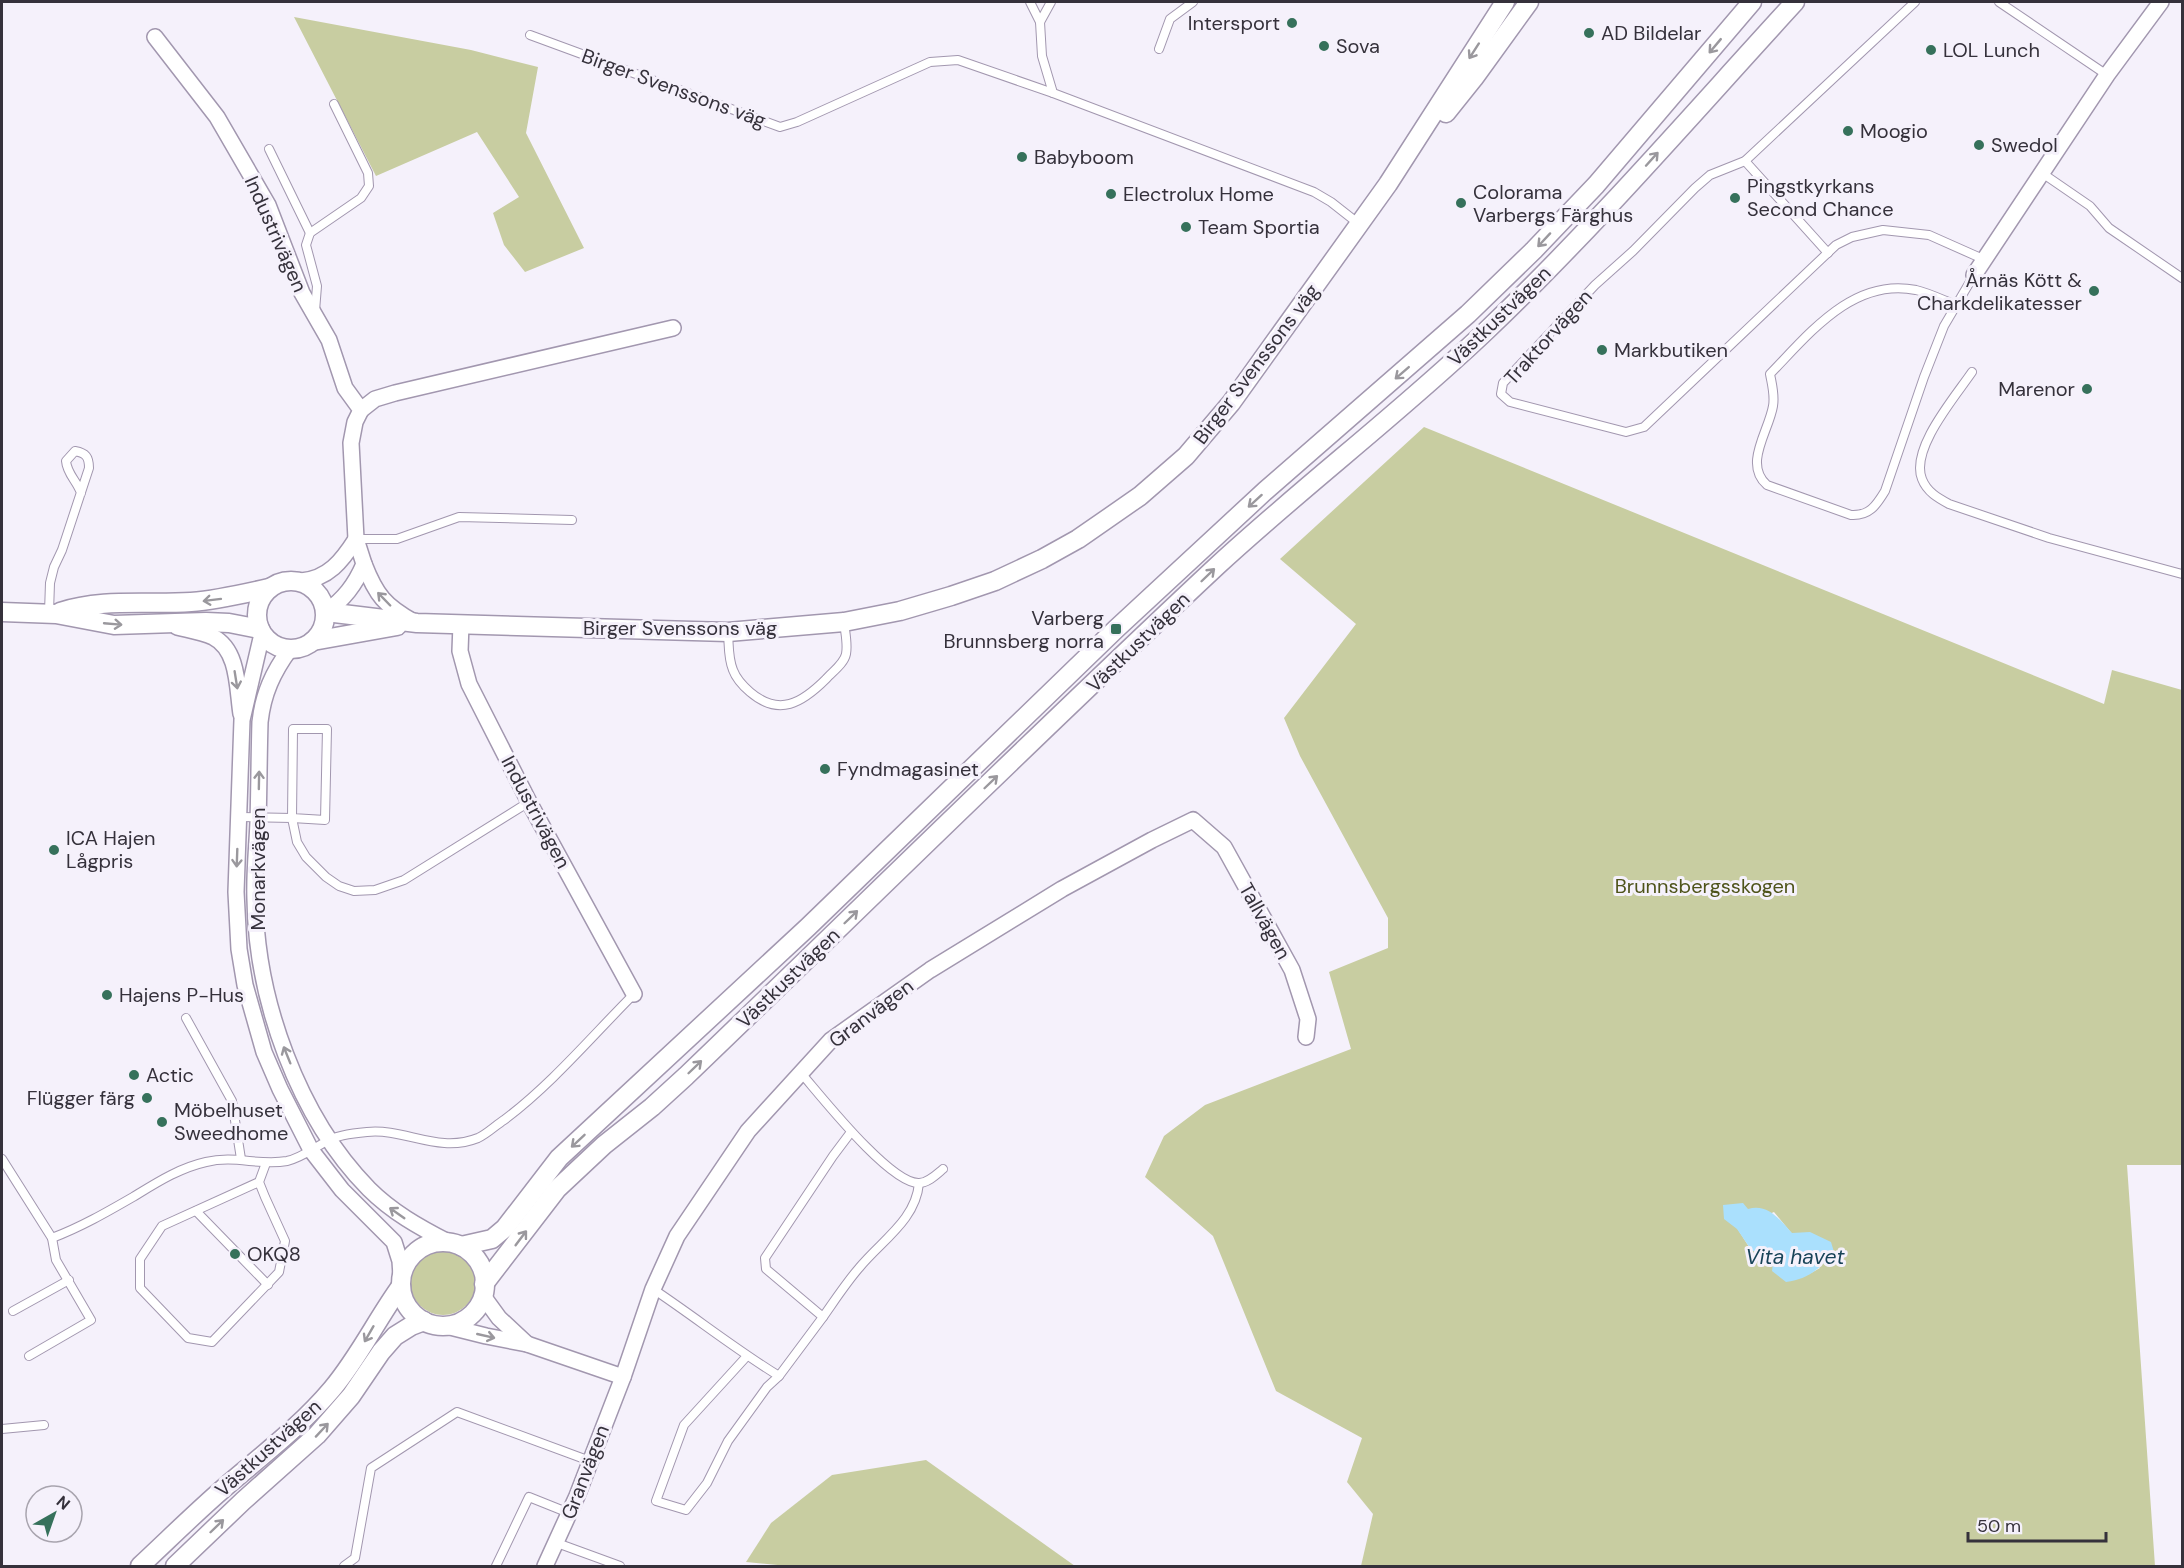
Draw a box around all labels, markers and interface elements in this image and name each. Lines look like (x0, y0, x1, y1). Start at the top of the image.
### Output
place label: Intersport (1188, 10, 1280, 36)
marker: Intersport (1285, 16, 1299, 30)
place label: AD Bildelar (1601, 20, 1701, 46)
marker: AD Bildelar (1582, 26, 1596, 40)
place label: Sova (1336, 33, 1380, 59)
place label: LOL Lunch (1943, 37, 2040, 63)
one-way arrow (1708, 38, 1721, 54)
marker: Sova (1317, 39, 1331, 53)
one-way arrow (1467, 42, 1479, 59)
street label: Birger Svenssons väg (578, 43, 770, 133)
marker: LOL Lunch (1924, 43, 1938, 57)
place label: Moogio (1860, 118, 1928, 144)
marker: Moogio (1841, 124, 1855, 138)
place label: Swedol (1991, 132, 2058, 158)
marker: Swedol (1972, 138, 1986, 152)
place label: Babyboom (1034, 144, 1134, 170)
marker: Babyboom (1015, 150, 1029, 164)
one-way arrow (1645, 152, 1659, 167)
street label: Industrivägen (239, 172, 313, 296)
place label: Pingstkyrkans Second Chance (1747, 173, 1894, 222)
place label: Colorama Varbergs Färghus (1473, 179, 1633, 228)
place label: Electrolux Home (1123, 181, 1274, 207)
marker: Electrolux Home (1104, 187, 1118, 201)
marker: Pingstkyrkans Second Chance (1728, 191, 1742, 205)
marker: Colorama Varbergs Färghus (1454, 196, 1468, 210)
place label: Team Sportia (1198, 214, 1320, 240)
marker: Team Sportia (1179, 220, 1193, 234)
one-way arrow (1537, 232, 1551, 247)
street label: Västkustvägen (1442, 260, 1556, 372)
place label: Årnäs Kött & Charkdelikatesser (1917, 267, 2082, 316)
street label: Birger Svenssons väg (1187, 279, 1325, 449)
street label: Traktorvägen (1498, 284, 1598, 390)
marker: Årnäs Kött & Charkdelikatesser (2087, 284, 2101, 298)
place label: Markbutiken (1614, 337, 1728, 363)
marker: Markbutiken (1595, 343, 1609, 357)
one-way arrow (1395, 366, 1410, 380)
place label: Marenor (1998, 376, 2075, 402)
marker: Marenor (2080, 382, 2094, 396)
one-way arrow (1247, 494, 1262, 508)
one-way arrow (1201, 567, 1216, 582)
street label: Västkustvägen (1081, 586, 1195, 698)
one-way arrow (376, 592, 391, 607)
one-way arrow (202, 594, 222, 605)
place label: Varberg Brunnsberg norra (944, 605, 1104, 654)
street label: Birger Svenssons väg (583, 615, 777, 641)
one-way arrow (103, 619, 123, 630)
marker: Varberg Brunnsberg norra (1109, 622, 1123, 636)
one-way arrow (230, 670, 241, 689)
street label: Industrivägen (495, 751, 577, 873)
place label: Fyndmagasinet (837, 756, 979, 782)
marker: Fyndmagasinet (818, 762, 832, 776)
one-way arrow (253, 771, 265, 791)
one-way arrow (984, 775, 999, 789)
street label: Monarkvägen (245, 807, 271, 931)
place label: ICA Hajen Lågpris (66, 825, 155, 874)
marker: ICA Hajen Lågpris (47, 843, 61, 857)
one-way arrow (232, 847, 243, 867)
park label: Brunnsbergsskogen (1615, 873, 1795, 899)
street label: Tallvägen (1233, 878, 1297, 964)
one-way arrow (843, 910, 858, 925)
street label: Västkustvägen (731, 922, 845, 1034)
street label: Granvägen (824, 973, 918, 1053)
place label: Hajens P-Hus (119, 982, 244, 1008)
marker: Hajens P-Hus (100, 988, 114, 1002)
one-way arrow (280, 1046, 291, 1065)
one-way arrow (688, 1060, 703, 1074)
place label: Actic (146, 1062, 194, 1088)
marker: Actic (127, 1068, 141, 1082)
place label: Flügger färg (27, 1085, 135, 1111)
marker: Flügger färg (140, 1091, 154, 1105)
place label: Möbelhuset Sweedhome (174, 1097, 288, 1146)
marker: Möbelhuset Sweedhome (155, 1115, 169, 1129)
one-way arrow (571, 1134, 586, 1148)
one-way arrow (390, 1207, 406, 1219)
one-way arrow (514, 1231, 527, 1247)
place label: OKQ8 (247, 1241, 301, 1267)
water label: Vita havet (1745, 1243, 1845, 1271)
marker: OKQ8 (228, 1247, 242, 1261)
one-way arrow (362, 1326, 374, 1343)
one-way arrow (476, 1331, 495, 1342)
street label: Västkustvägen (209, 1393, 327, 1503)
street label: Granvägen (555, 1421, 615, 1523)
one-way arrow (315, 1423, 329, 1438)
north arrow (24, 1484, 84, 1544)
text: N (52, 1491, 75, 1515)
scale bar (1968, 1505, 2106, 1543)
text: 50 m (1977, 1514, 2021, 1538)
one-way arrow (210, 1518, 225, 1533)

